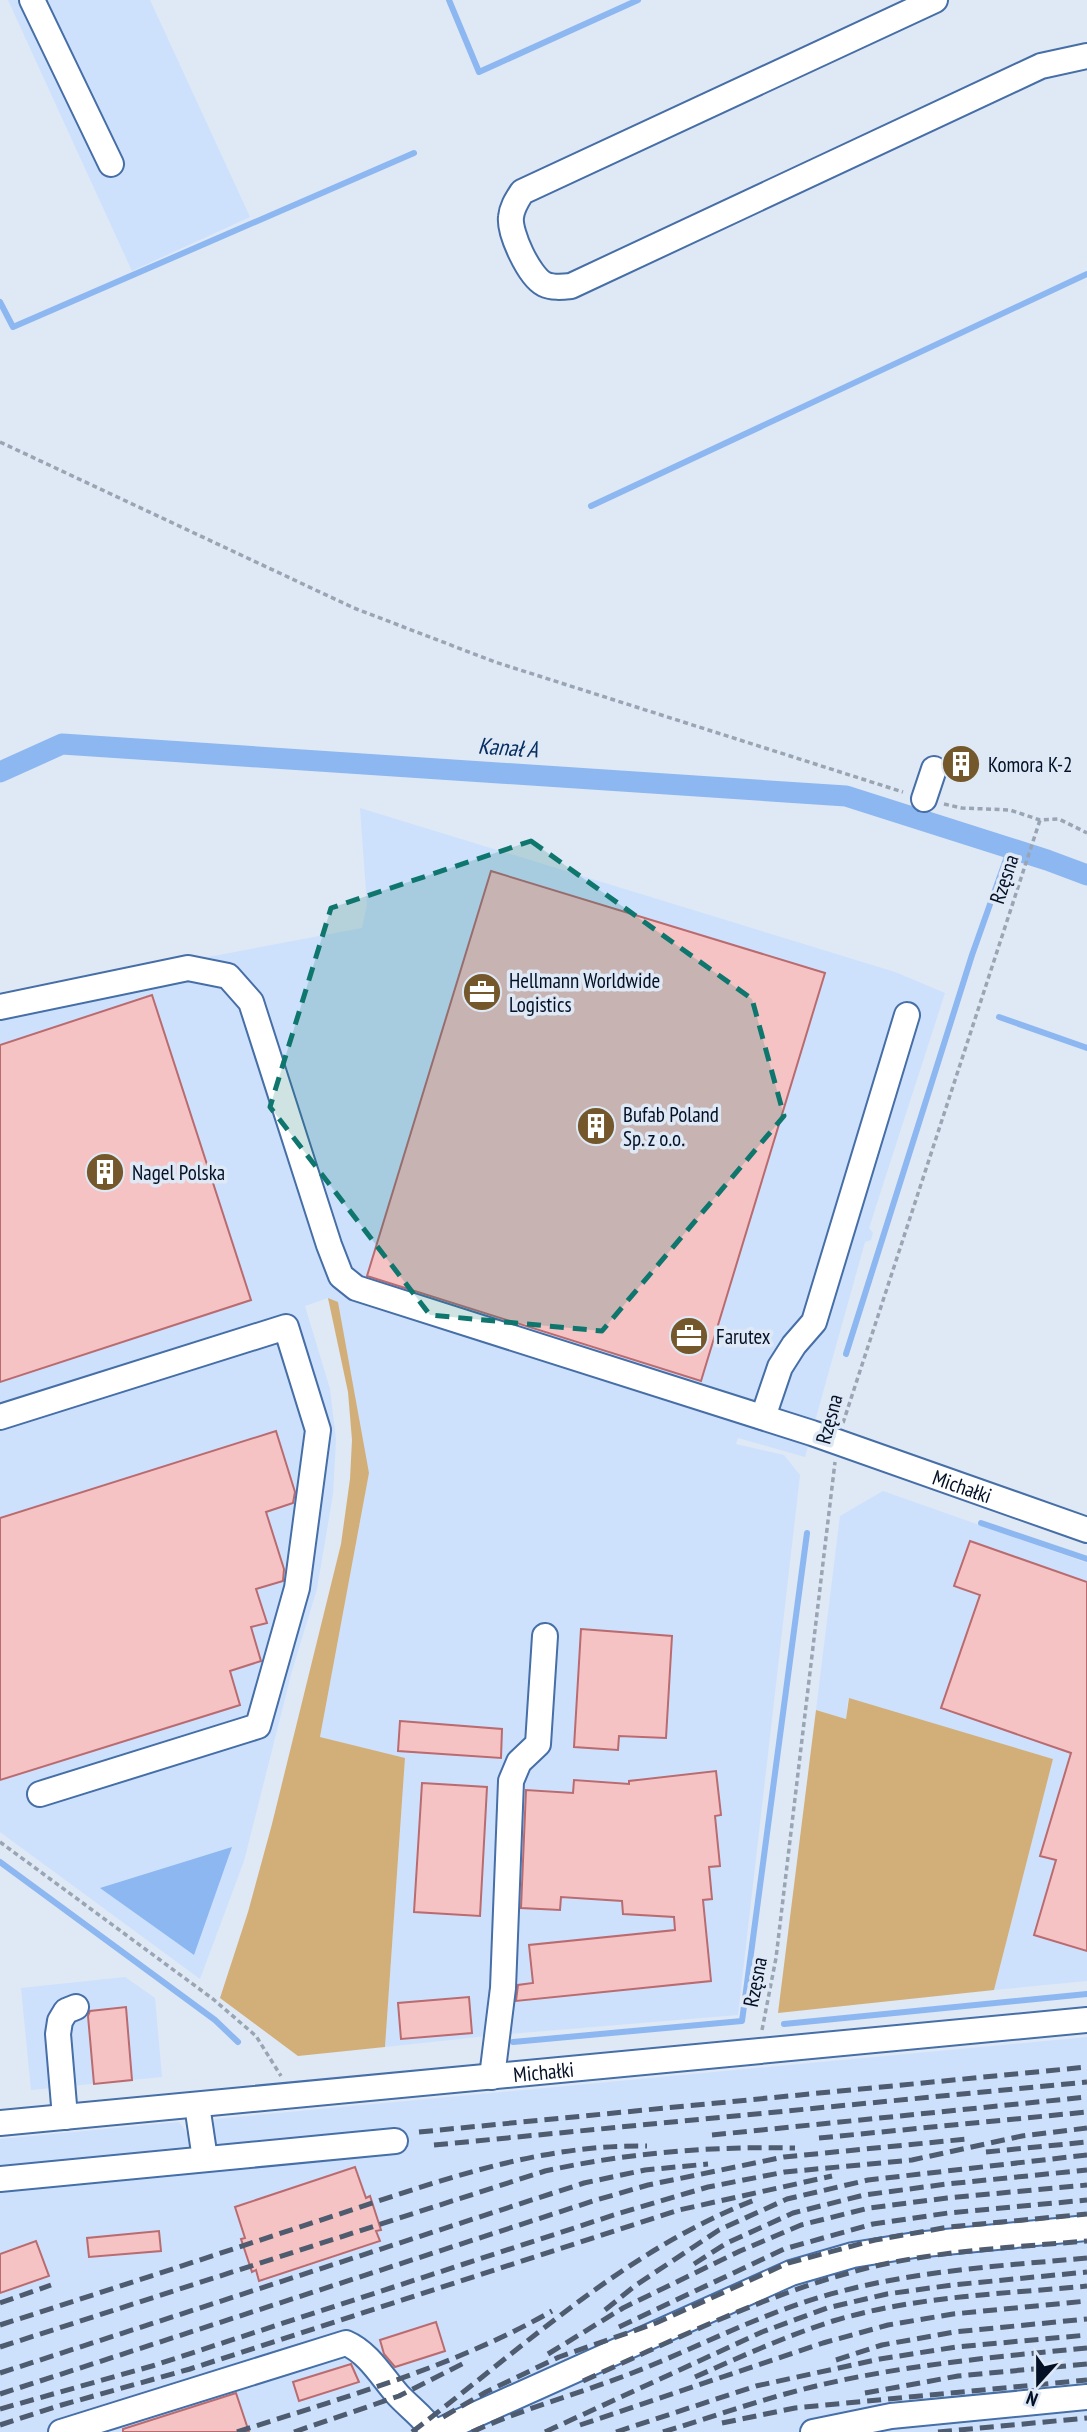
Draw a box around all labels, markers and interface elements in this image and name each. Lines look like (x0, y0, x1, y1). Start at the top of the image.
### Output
water label: Kanał A (477, 730, 539, 764)
building icon: Komora K-2 (940, 743, 982, 785)
place label: Komora K-2 (988, 751, 1073, 778)
street label: Rzęsna (983, 851, 1025, 907)
place label: Hellmann Worldwide Logistics (509, 967, 660, 1018)
office icon: Hellmann Worldwide Logistics (461, 971, 503, 1013)
place label: Bufab Poland Sp. z o.o. (623, 1101, 719, 1152)
building icon: Bufab Poland Sp. z o.o. (575, 1105, 617, 1147)
building icon: Nagel Polska (84, 1151, 126, 1193)
place label: Nagel Polska (132, 1159, 225, 1186)
office icon: Farutex (668, 1315, 710, 1357)
place label: Farutex (716, 1323, 771, 1350)
street label: Rzęsna (809, 1391, 849, 1447)
street label: Michałki (929, 1463, 995, 1509)
street label: Rzęsna (737, 1955, 773, 2009)
street label: Michałki (512, 2055, 575, 2088)
north arrow (1003, 2348, 1073, 2418)
text: N (1023, 2386, 1041, 2412)

